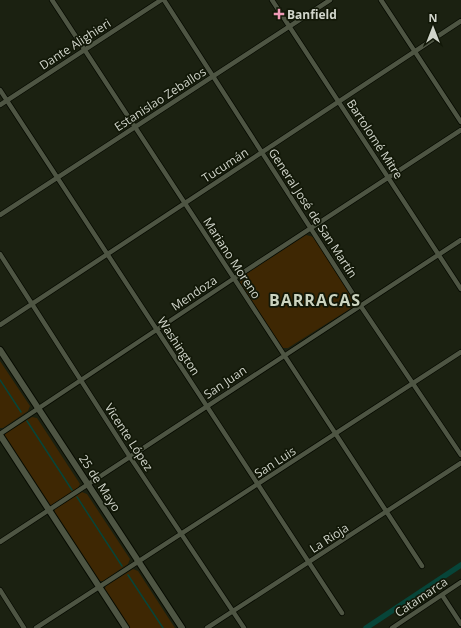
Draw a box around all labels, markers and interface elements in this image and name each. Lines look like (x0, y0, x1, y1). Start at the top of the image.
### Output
place label: Banfield (287, 6, 337, 23)
north arrow (413, 8, 453, 48)
marker: Banfield (274, 9, 284, 19)
text: N (429, 10, 437, 25)
street label: Dante Alighieri (36, 15, 114, 73)
street label: Estanislao Zeballos (111, 63, 209, 135)
street label: Bartolomé Mitre (343, 96, 407, 182)
street label: Tucumán (198, 144, 252, 186)
street label: General José de San Martín (265, 145, 361, 281)
street label: Mariano Moreno (199, 214, 265, 302)
street label: Mendoza (168, 271, 220, 315)
district label: BARRACAS (269, 289, 361, 311)
street label: Washington (154, 313, 204, 379)
street label: San Juan (200, 361, 250, 403)
street label: Vicente López (101, 400, 157, 474)
street label: San Luis (251, 442, 299, 482)
street label: 25 de Mayo (75, 451, 125, 515)
street label: La Rioja (306, 519, 352, 557)
street label: Catamarca (391, 573, 451, 621)

